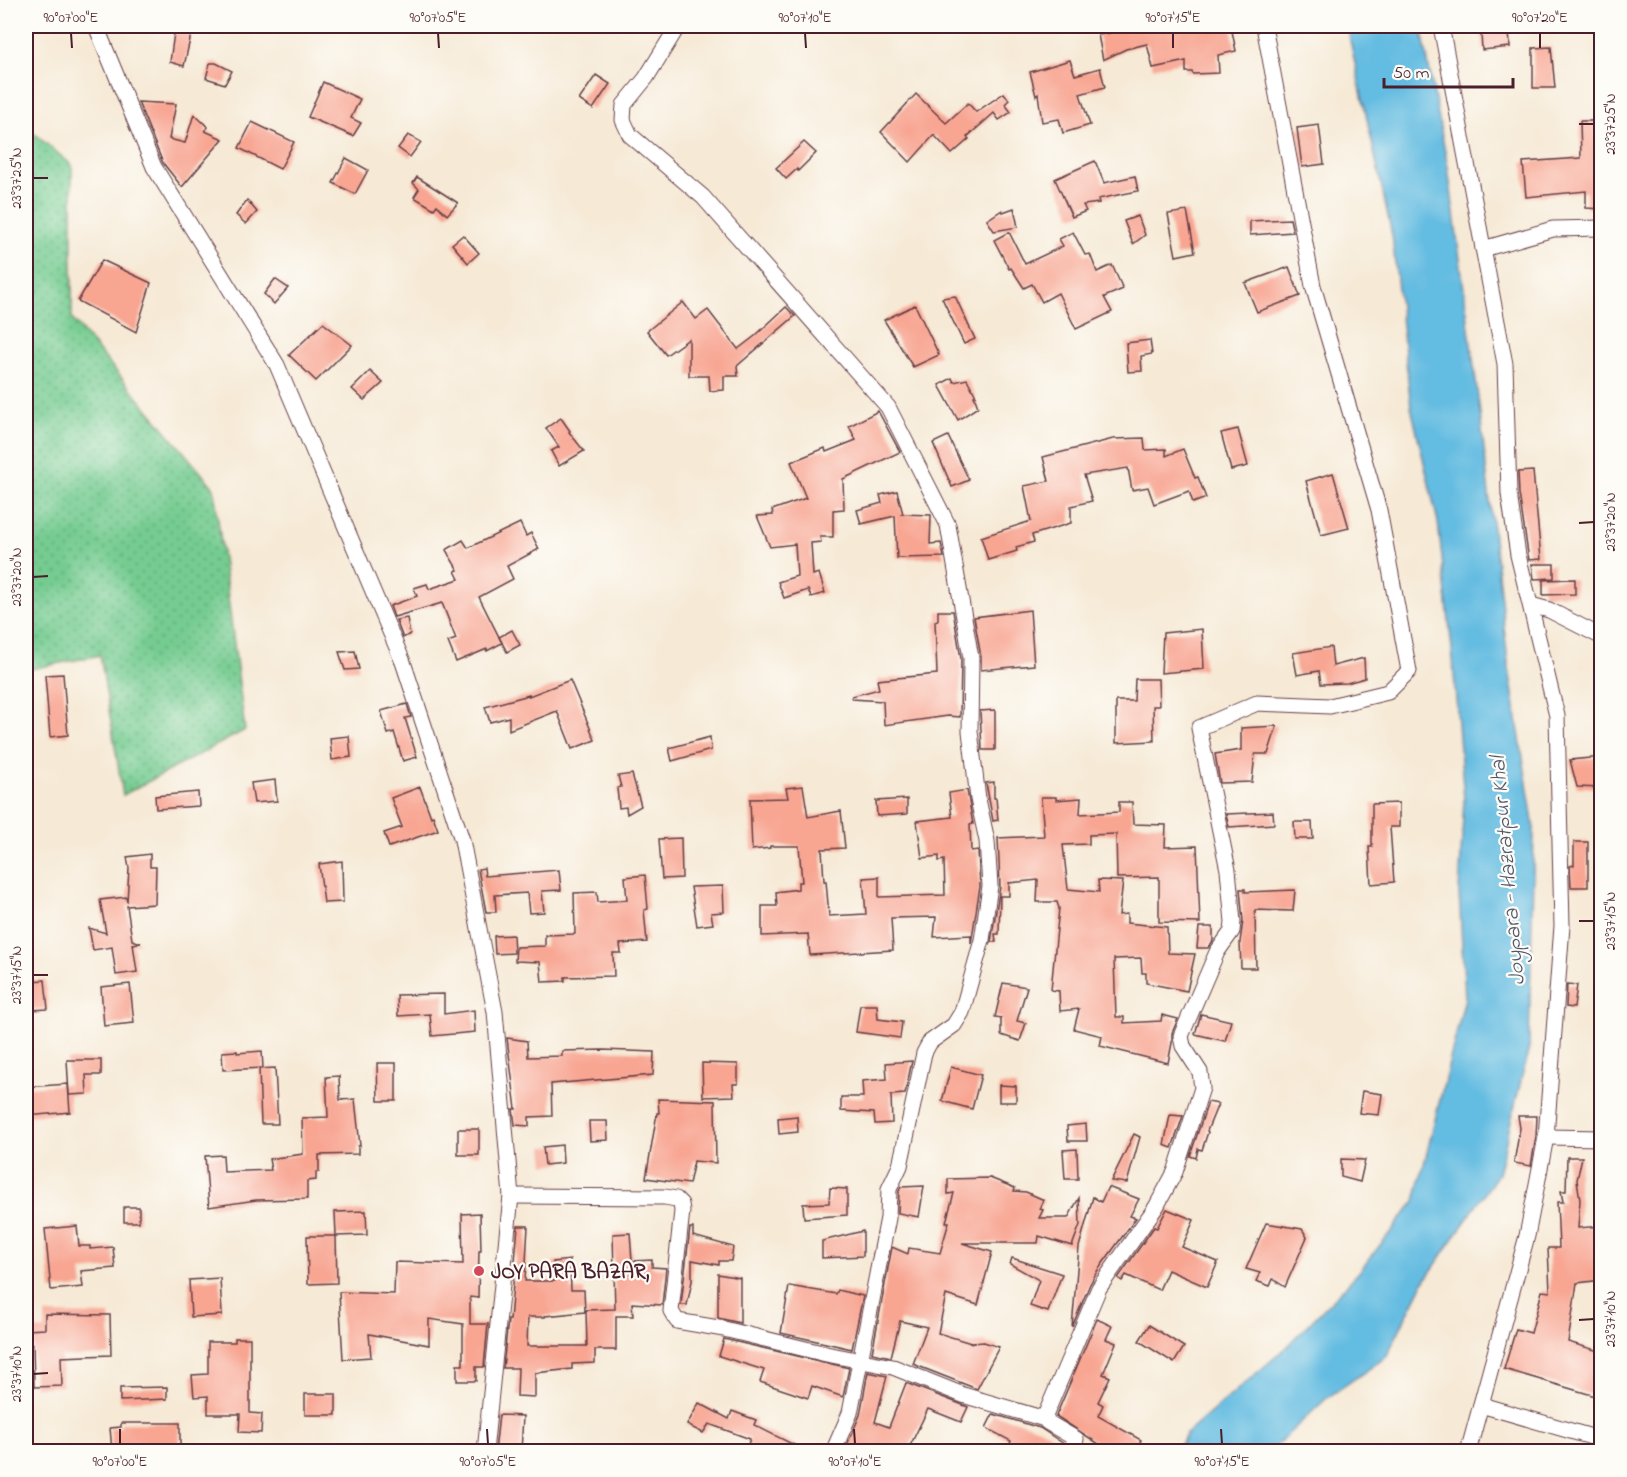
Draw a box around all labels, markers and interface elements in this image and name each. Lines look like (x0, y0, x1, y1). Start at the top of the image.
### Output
text: 90°07'00"E (44, 7, 98, 29)
text: 90°07'05"E (410, 7, 466, 29)
text: 90°07'10"E (778, 7, 832, 29)
text: 90°07'15"E (1145, 7, 1201, 29)
text: 90°07'20"E (1512, 7, 1568, 29)
scale bar (1384, 51, 1513, 89)
text: 50 m (1393, 61, 1430, 87)
text: 23°37'25"N (1600, 93, 1622, 155)
text: 23°37'25"N (6, 147, 28, 209)
text: 23°37'20"N (1600, 492, 1622, 552)
text: 23°37'20"N (6, 547, 28, 607)
water label: Joypara - Hazratpur Khal (1483, 753, 1535, 987)
text: 23°37'15"N (1600, 892, 1622, 950)
text: 23°37'15"N (6, 946, 28, 1004)
place label: JOY PARA BAZAR, (491, 1258, 650, 1288)
marker: JOY PARA BAZAR, (472, 1264, 486, 1278)
text: 23°37'10"N (1600, 1291, 1622, 1347)
text: 23°37'10"N (6, 1346, 28, 1402)
text: 90°07'00"E (93, 1451, 147, 1473)
text: 90°07'05"E (460, 1451, 516, 1473)
text: 90°07'10"E (828, 1451, 882, 1473)
text: 90°07'15"E (1194, 1451, 1250, 1473)

